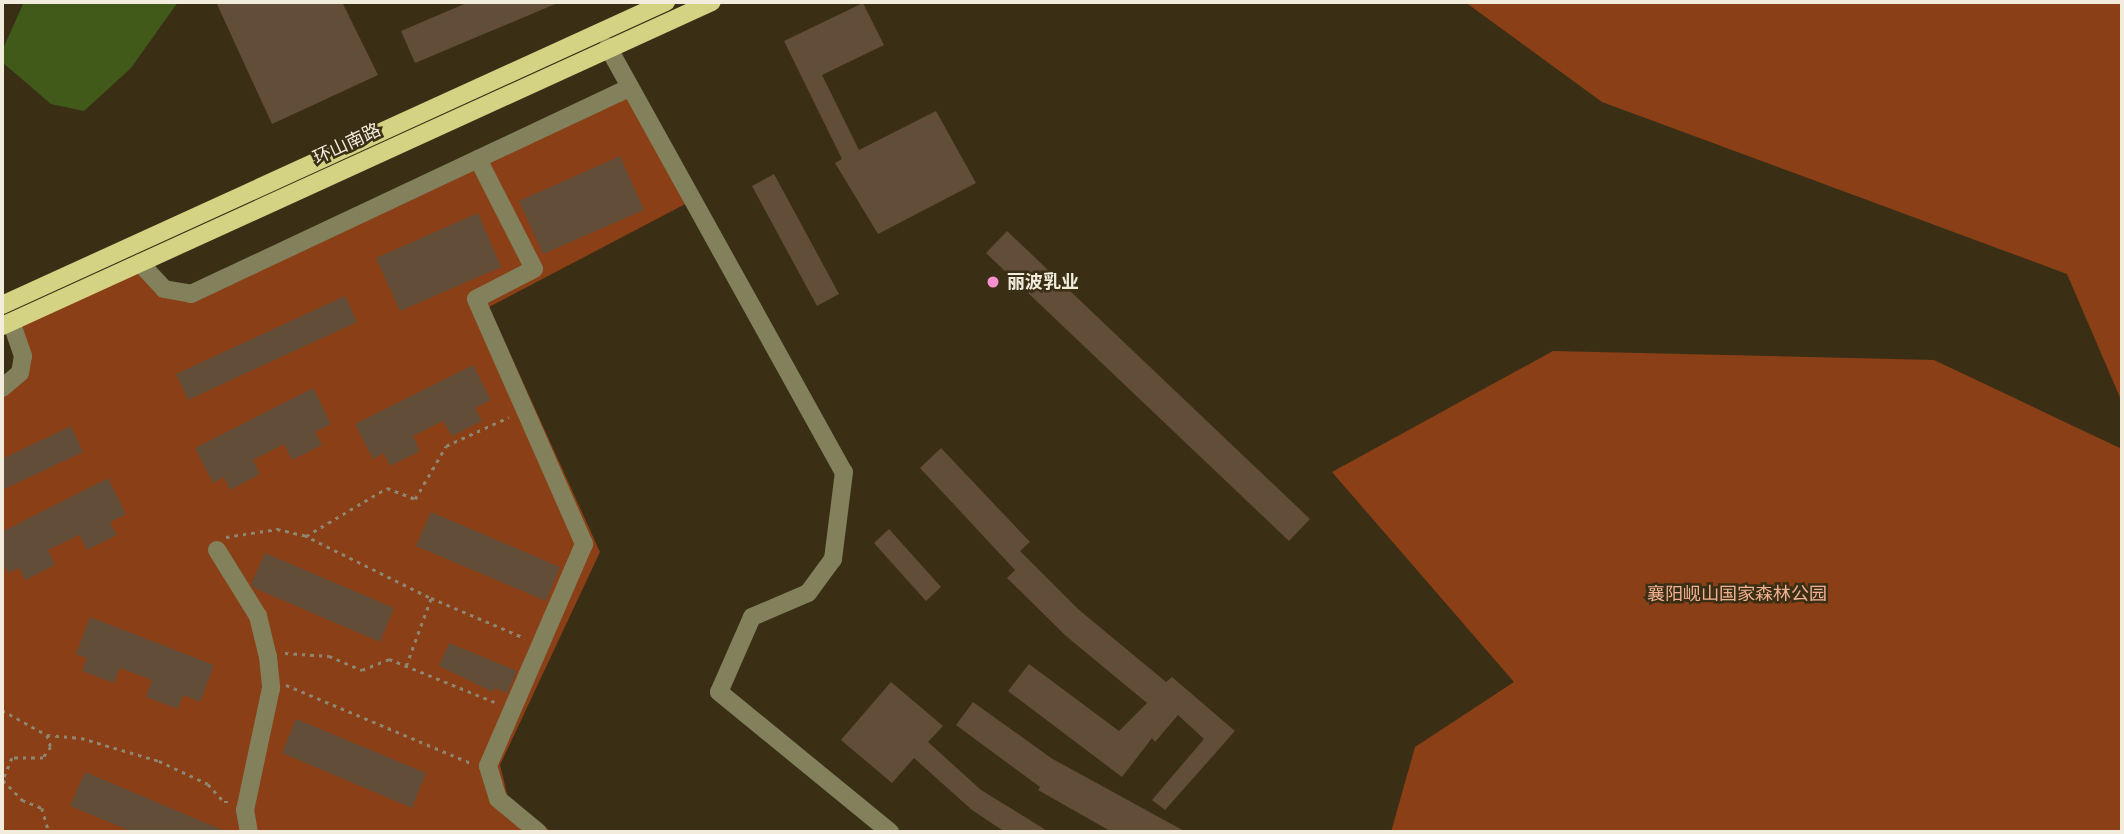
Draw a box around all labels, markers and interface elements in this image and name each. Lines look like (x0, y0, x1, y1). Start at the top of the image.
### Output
street label: 环山南路 (310, 119, 384, 169)
place label: 丽波乳业 (1007, 271, 1079, 293)
marker: 丽波乳业 (985, 274, 1001, 290)
park label: 襄阳岘山国家森林公园 (1647, 583, 1827, 605)

